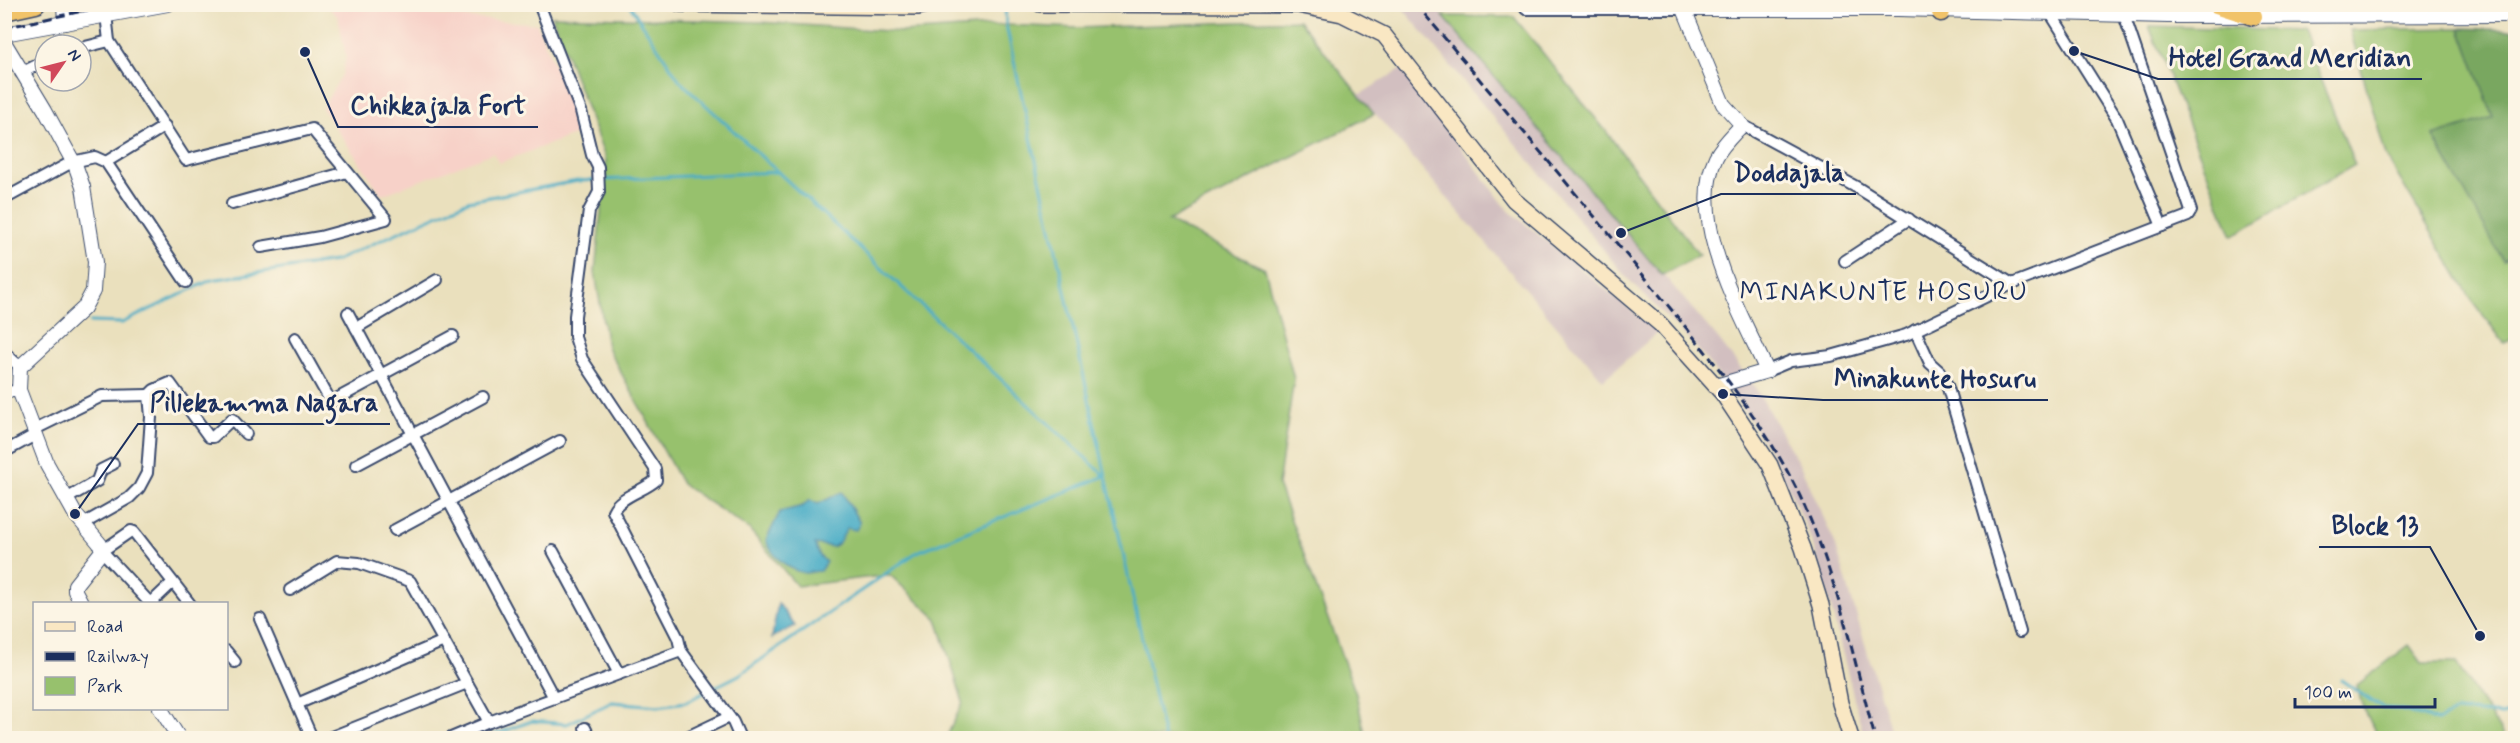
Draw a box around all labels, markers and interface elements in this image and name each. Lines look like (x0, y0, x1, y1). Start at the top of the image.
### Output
north arrow (33, 33, 93, 93)
callout: Hotel Grand Meridian (2158, 35, 2422, 79)
text: Hotel Grand Meridian (2169, 42, 2411, 76)
text: N (62, 45, 86, 66)
callout: Chikkajala Fort (338, 83, 538, 127)
text: Chikkajala Fort (350, 90, 526, 124)
callout: Doddajala (1721, 150, 1856, 194)
text: Doddajala (1733, 157, 1845, 191)
district label: MINAKUNTE HOSURU (1740, 275, 2028, 310)
callout: Minakunte Hosuru (1823, 356, 2048, 400)
text: Minakunte Hosuru (1834, 363, 2036, 397)
callout: Pillekamma Nagara (138, 380, 390, 424)
text: Pillekamma Nagara (150, 387, 378, 424)
callout: Block 13 (2319, 503, 2430, 547)
text: Block 13 (2332, 510, 2418, 544)
legend (33, 602, 228, 710)
text: Road (87, 615, 123, 639)
text: Railway (87, 645, 149, 669)
scale bar (2295, 671, 2434, 709)
text: Park (87, 675, 123, 699)
text: 100 m (2304, 681, 2352, 705)

